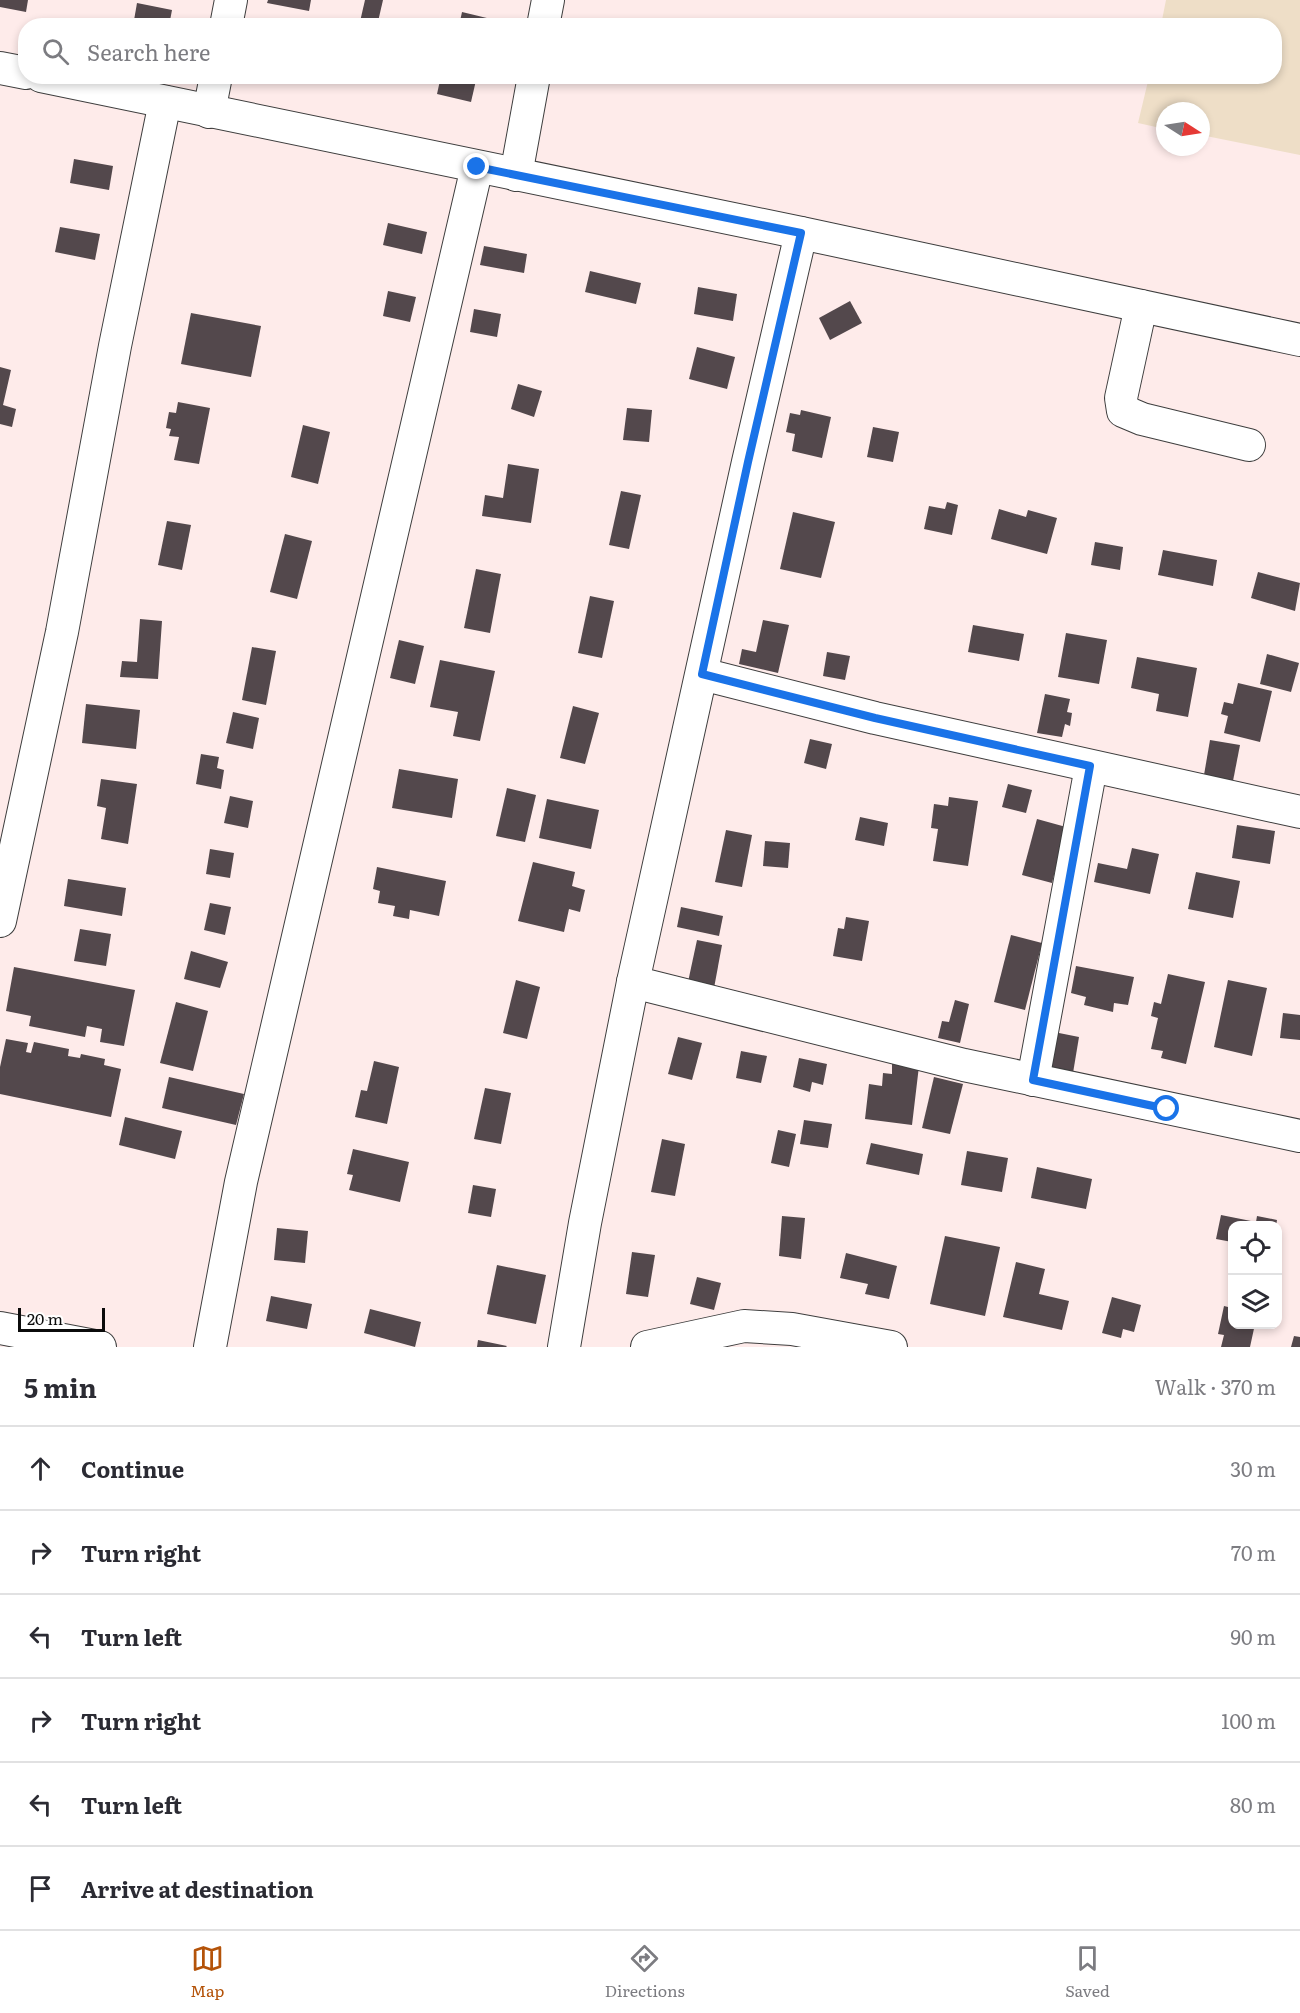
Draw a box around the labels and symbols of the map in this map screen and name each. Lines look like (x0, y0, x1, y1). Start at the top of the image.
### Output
north arrow (1156, 102, 1210, 156)
route end (463, 153, 489, 179)
route start (1153, 1095, 1179, 1121)
scale bar (18, 1305, 105, 1332)

